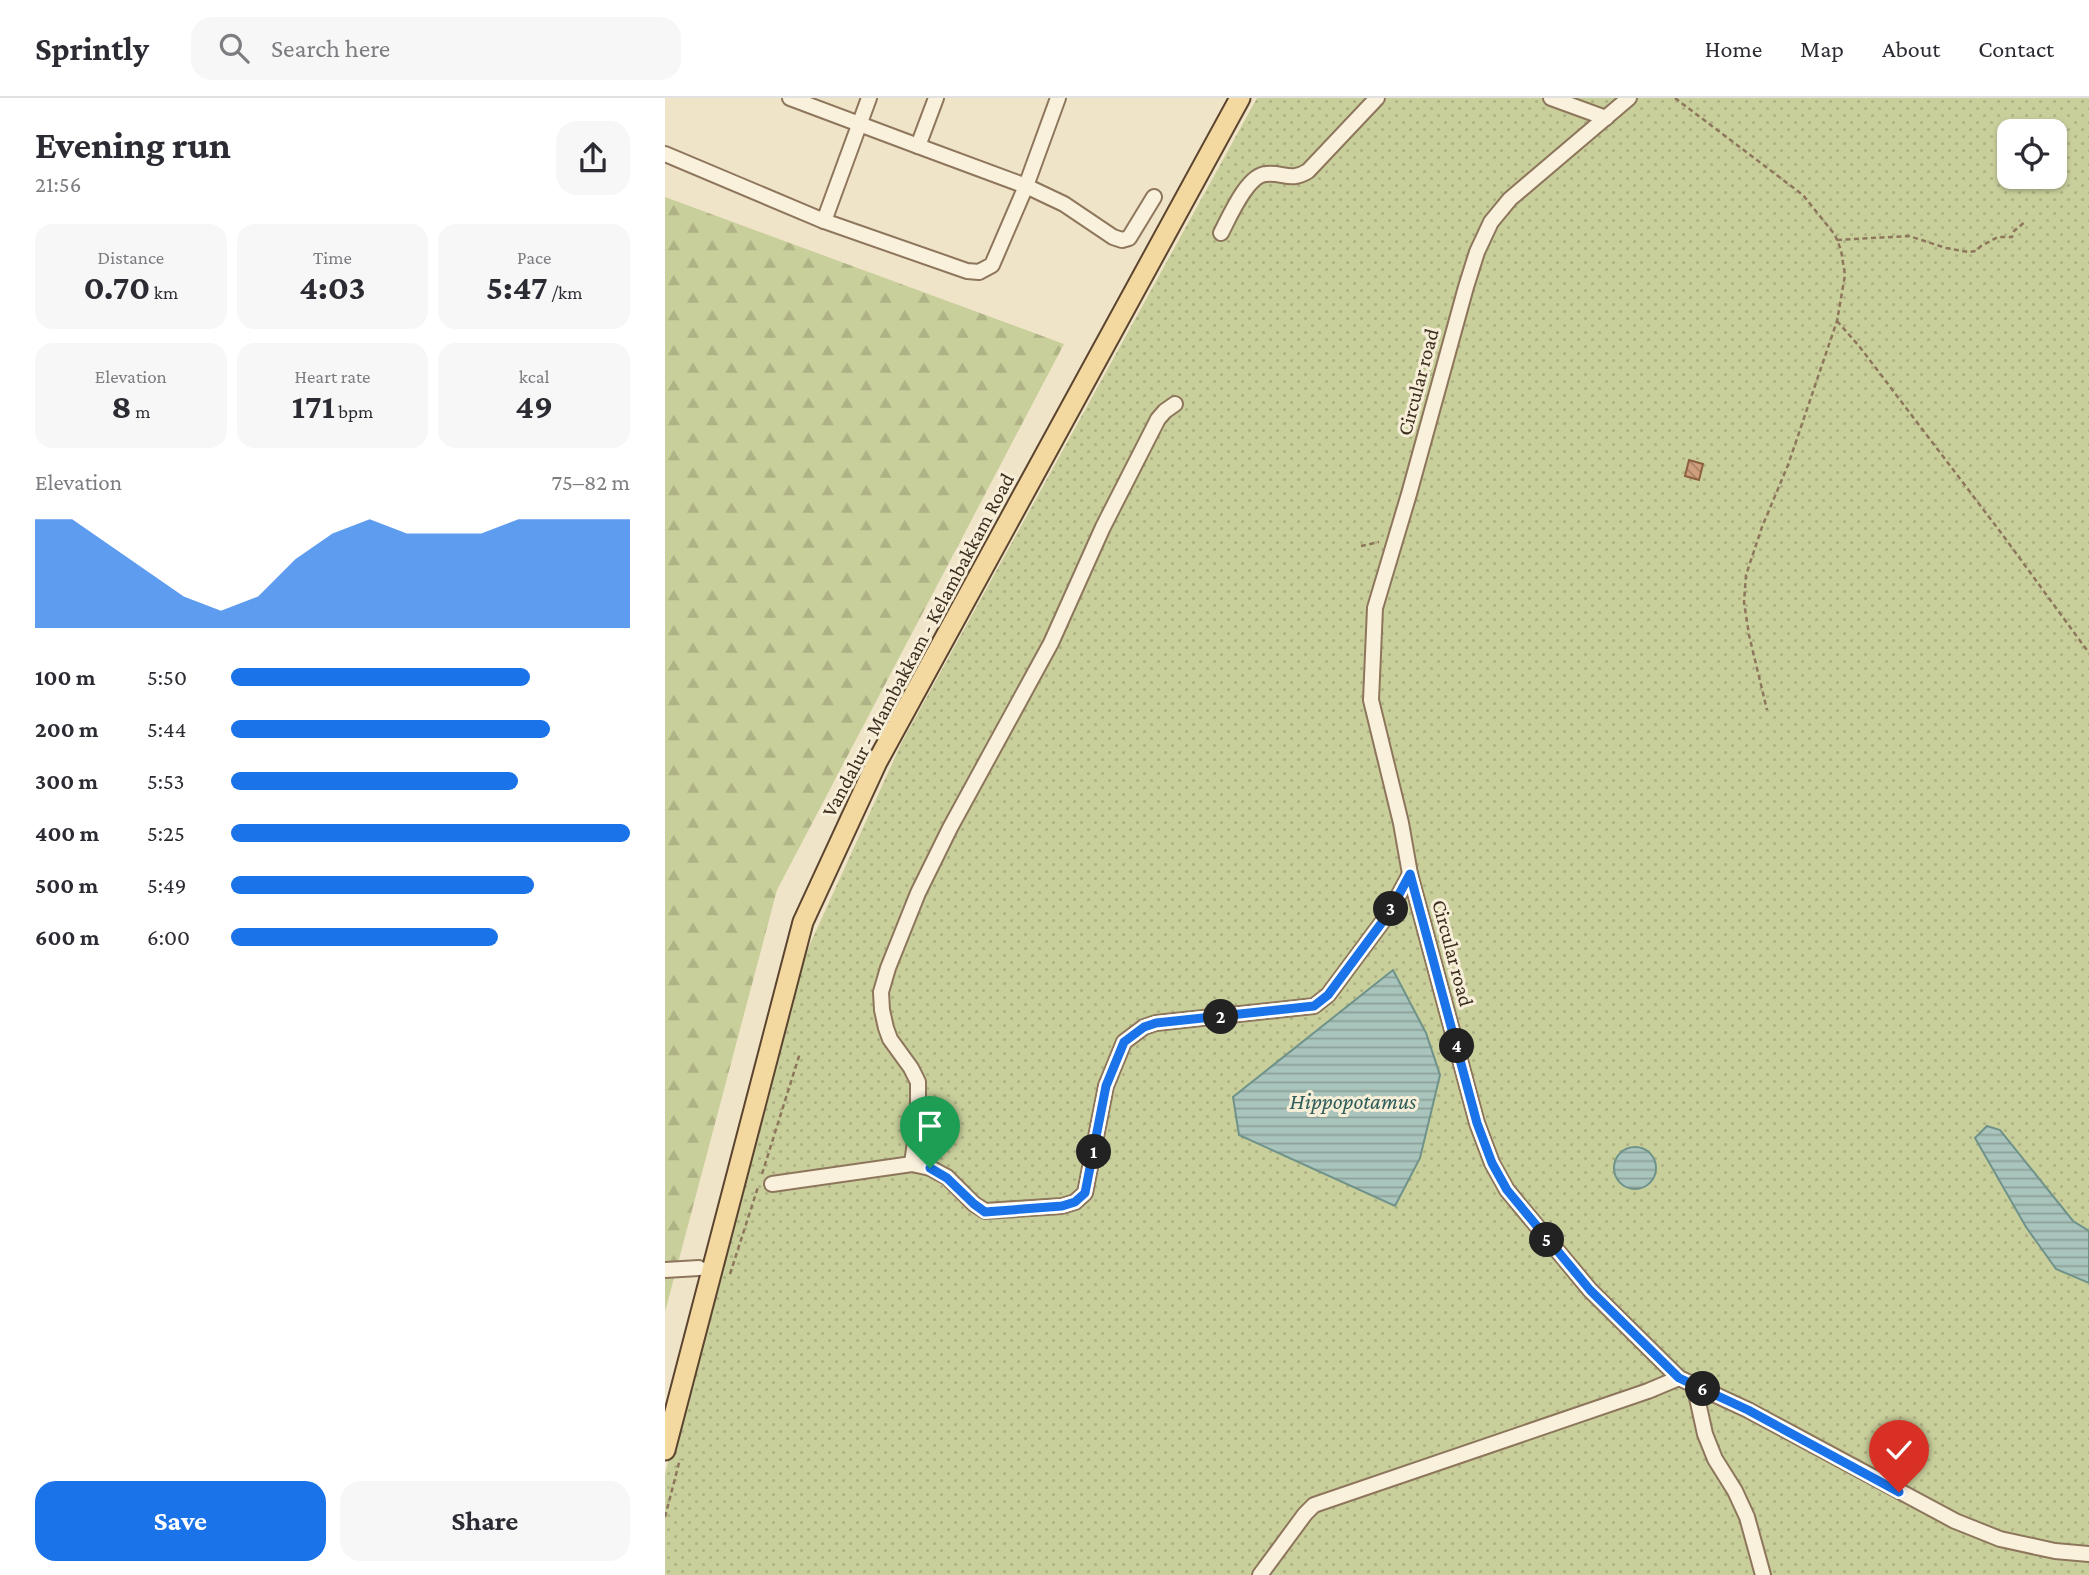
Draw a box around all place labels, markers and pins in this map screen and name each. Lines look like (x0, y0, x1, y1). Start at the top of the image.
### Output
pin: 3 (1373, 892, 1409, 926)
pin: 2 (1203, 1000, 1239, 1034)
pin: 4 (1439, 1028, 1475, 1063)
pin (900, 1096, 960, 1168)
pin: 1 (1077, 1134, 1111, 1170)
pin: 5 (1529, 1222, 1565, 1258)
pin: 6 (1685, 1372, 1721, 1406)
pin (1869, 1420, 1929, 1492)

